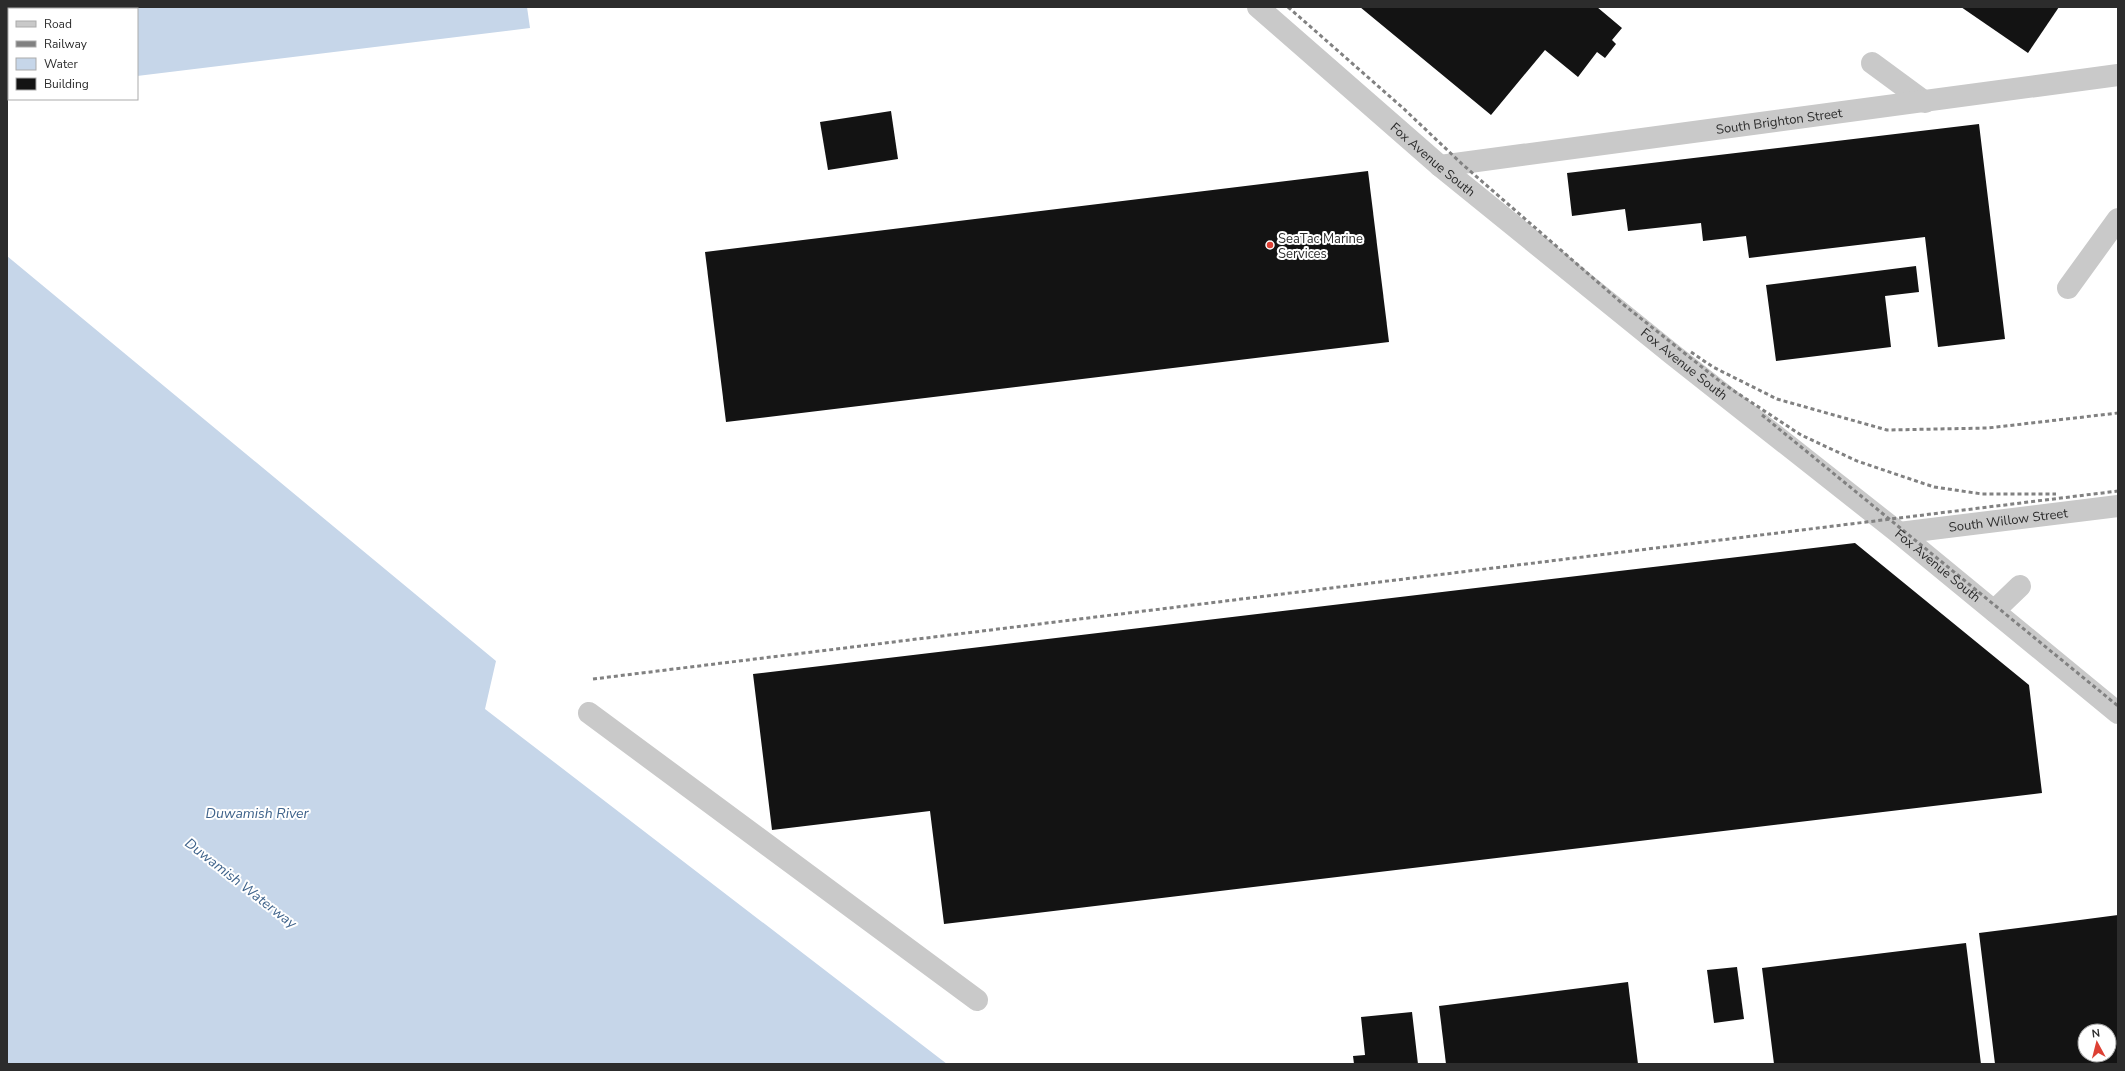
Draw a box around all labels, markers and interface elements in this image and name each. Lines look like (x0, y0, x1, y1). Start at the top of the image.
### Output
legend (8, 8, 138, 100)
text: Road (44, 16, 72, 32)
text: Railway (44, 36, 88, 52)
text: Water (44, 56, 78, 72)
text: Building (44, 76, 89, 92)
street label: South Brighton Street (1715, 104, 1844, 139)
street label: Fox Avenue South (1386, 119, 1479, 201)
place label: SeaTac Marine Services (1278, 230, 1363, 263)
marker: SeaTac Marine Services (1265, 240, 1275, 250)
street label: Fox Avenue South (1637, 324, 1731, 404)
street label: South Willow Street (1948, 504, 2069, 537)
street label: Fox Avenue South (1891, 525, 1984, 607)
water label: Duwamish River (206, 804, 309, 823)
water label: Duwamish Waterway (181, 834, 301, 933)
north arrow (2077, 1023, 2117, 1063)
text: N (2091, 1026, 2101, 1042)

